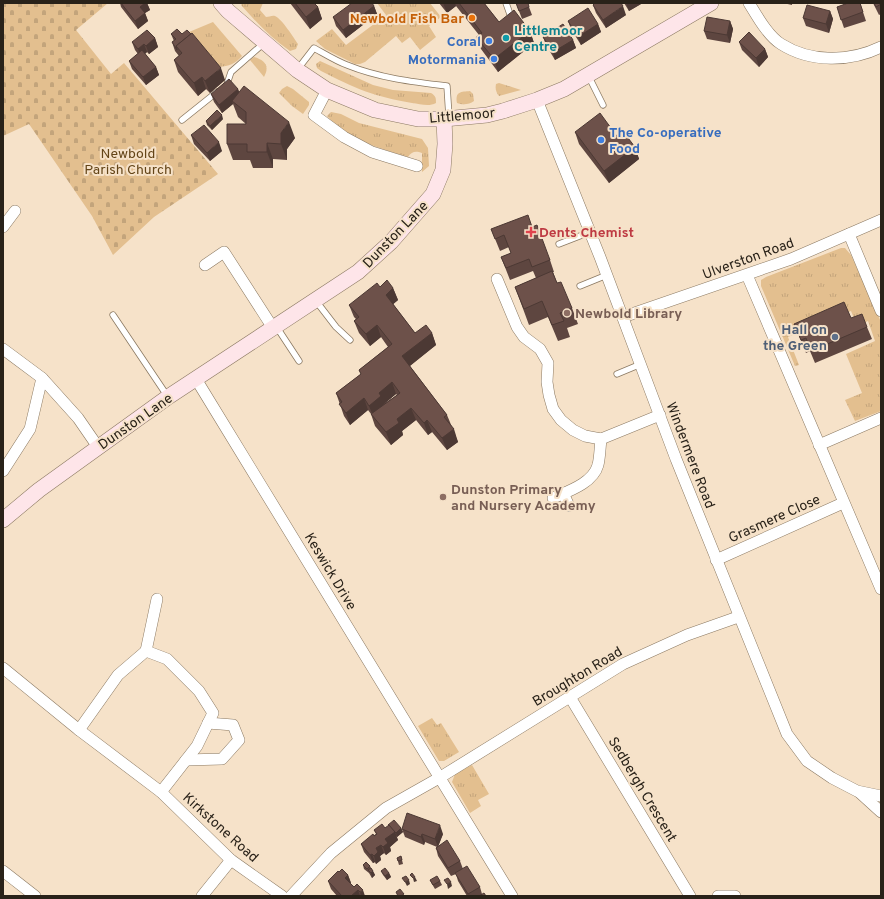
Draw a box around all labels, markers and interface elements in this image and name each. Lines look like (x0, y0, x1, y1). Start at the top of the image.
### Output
place label: Newbold Fish Bar (350, 11, 464, 28)
marker: Newbold Fish Bar (467, 13, 477, 23)
place label: Littlemoor Centre (514, 23, 583, 56)
marker: Littlemoor Centre (501, 33, 511, 43)
place label: Coral (447, 34, 481, 51)
marker: Coral (484, 36, 494, 46)
place label: Motormania (408, 52, 486, 69)
marker: Motormania (489, 54, 499, 64)
street label: Littlemoor (428, 105, 496, 128)
place label: The Co-operative Food (609, 125, 722, 158)
marker: The Co-operative Food (596, 135, 606, 145)
park label: Newbold Parish Church (84, 146, 172, 179)
street label: Dunston Lane (360, 198, 432, 272)
place label: Dents Chemist (539, 225, 634, 242)
marker: Dents Chemist (526, 227, 536, 237)
street label: Ulverston Road (700, 235, 797, 284)
place label: Newbold Library (575, 306, 682, 323)
marker: Newbold Library (562, 308, 572, 318)
place label: Hall on the Green (763, 322, 827, 355)
marker: Hall on the Green (830, 332, 840, 342)
street label: Dunston Lane (95, 390, 176, 454)
street label: Windermere Road (662, 400, 718, 511)
place label: Dunston Primary and Nursery Academy (451, 482, 596, 515)
marker: Dunston Primary and Nursery Academy (438, 492, 448, 502)
street label: Grasmere Close (726, 492, 823, 547)
street label: Keswick Drive (300, 530, 359, 614)
street label: Broughton Road (530, 644, 626, 711)
street label: Sedbergh Crescent (604, 734, 680, 845)
street label: Kirkstone Road (179, 790, 261, 867)

